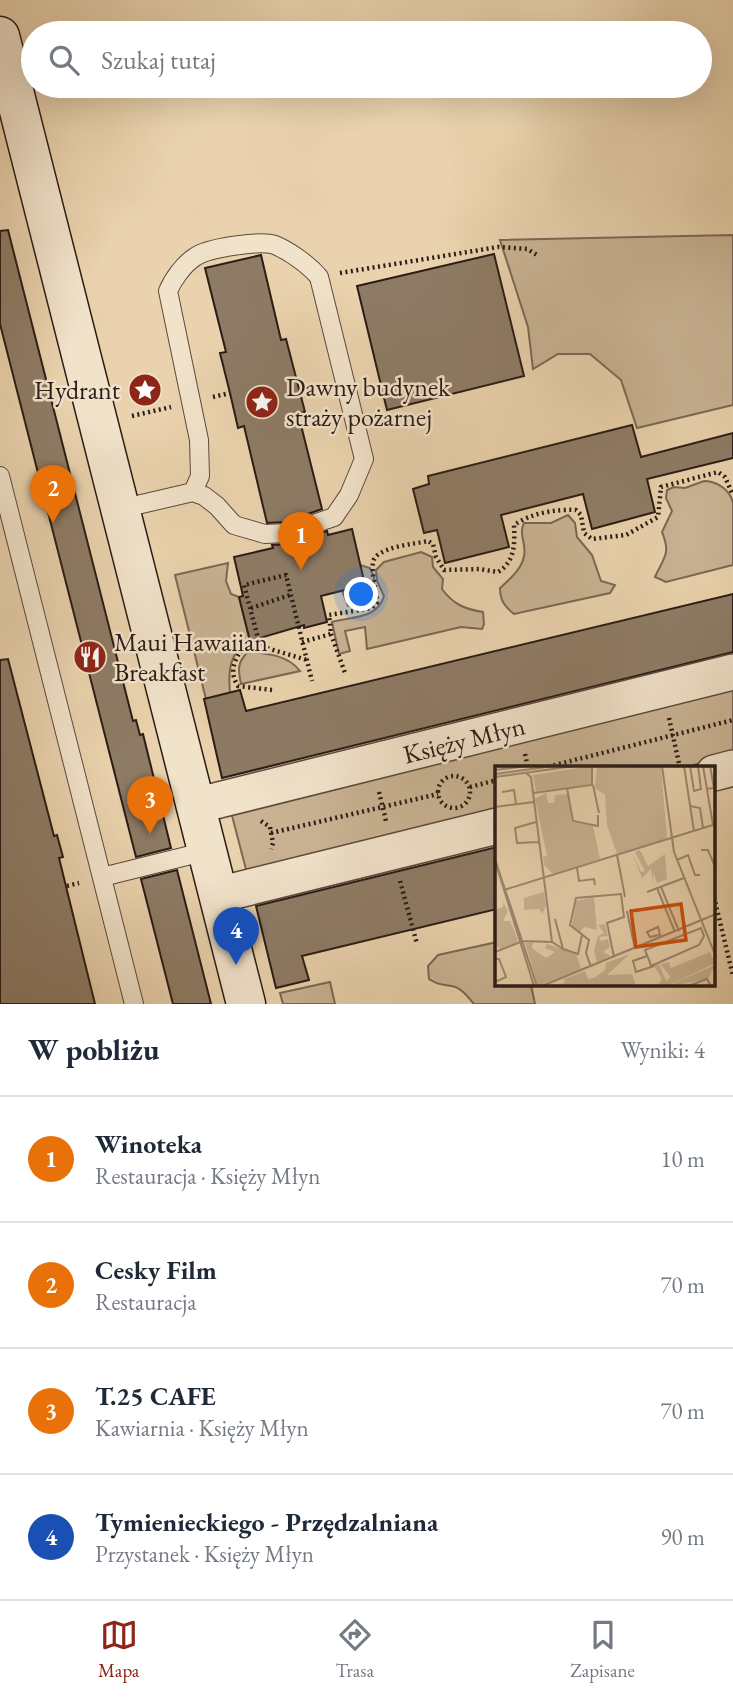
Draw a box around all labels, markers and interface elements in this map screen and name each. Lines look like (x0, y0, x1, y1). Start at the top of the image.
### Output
search box (21, 21, 712, 98)
icon: search (45, 41, 83, 79)
text: Szukaj tutaj (101, 43, 216, 77)
place label: Dawny budynek straży pożarnej (286, 370, 451, 434)
place icon: Hydrant (126, 371, 164, 409)
place label: Hydrant (34, 373, 120, 407)
place icon: Dawny budynek straży pożarnej (243, 383, 281, 421)
pin: 2 (30, 465, 76, 523)
pin: 1 (278, 512, 324, 570)
your location (344, 577, 378, 611)
place label: Maui Hawaiian Breakfast (114, 625, 268, 689)
restaurant icon: Maui Hawaiian Breakfast (71, 638, 109, 676)
street label: Księży Młyn (399, 708, 529, 772)
inset map (495, 766, 716, 986)
pin: 3 (127, 776, 173, 834)
pin: 4 (213, 907, 259, 965)
text: W pobliżu (28, 1030, 159, 1069)
text: Wyniki: 4 (621, 1035, 705, 1065)
text: Winoteka (95, 1127, 202, 1161)
text: 1 (45, 1144, 57, 1174)
text: 10 m (660, 1144, 705, 1174)
text: Restauracja · Księży Młyn (95, 1161, 320, 1191)
text: Cesky Film (95, 1253, 217, 1287)
text: 2 (45, 1270, 57, 1300)
text: 70 m (660, 1270, 705, 1300)
text: Restauracja (95, 1287, 196, 1317)
text: T.25 CAFE (95, 1379, 216, 1413)
text: 3 (45, 1396, 57, 1426)
text: 70 m (660, 1396, 705, 1426)
text: Kawiarnia · Księży Młyn (95, 1413, 309, 1443)
text: Tymienieckiego - Przędzalniana (95, 1505, 438, 1539)
text: 4 (45, 1522, 57, 1552)
text: 90 m (660, 1522, 705, 1552)
text: Przystanek · Księży Młyn (95, 1539, 314, 1569)
tab: Mapa (98, 1616, 139, 1683)
tab: Trasa (336, 1616, 374, 1683)
tab: Zapisane (570, 1616, 635, 1683)

